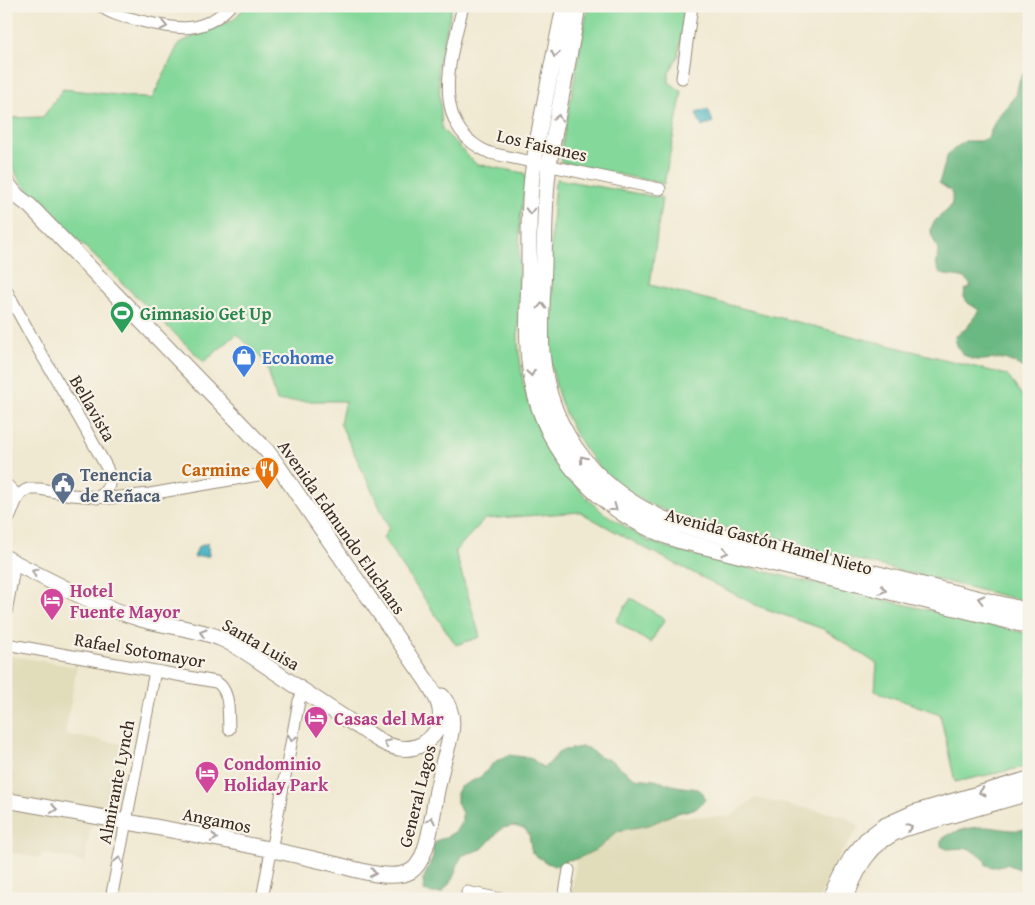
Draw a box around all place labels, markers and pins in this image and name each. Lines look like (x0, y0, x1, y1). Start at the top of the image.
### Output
sports icon: Gimnasio Get Up (109, 300, 135, 334)
place label: Gimnasio Get Up (140, 300, 272, 327)
shop icon: Ecohome (231, 344, 257, 378)
place label: Ecohome (262, 344, 334, 371)
place label: Carmine (182, 456, 250, 483)
restaurant icon: Carmine (254, 456, 280, 490)
place label: Tenencia de Reñaca (80, 461, 161, 509)
public building icon: Tenencia de Reñaca (50, 471, 76, 505)
place label: Hotel Fuente Mayor (70, 577, 181, 625)
hotel icon: Hotel Fuente Mayor (39, 587, 65, 621)
hotel icon: Casas del Mar (303, 705, 329, 739)
place label: Casas del Mar (334, 705, 444, 732)
place label: Condominio Holiday Park (224, 750, 329, 798)
hotel icon: Condominio Holiday Park (194, 760, 220, 794)

